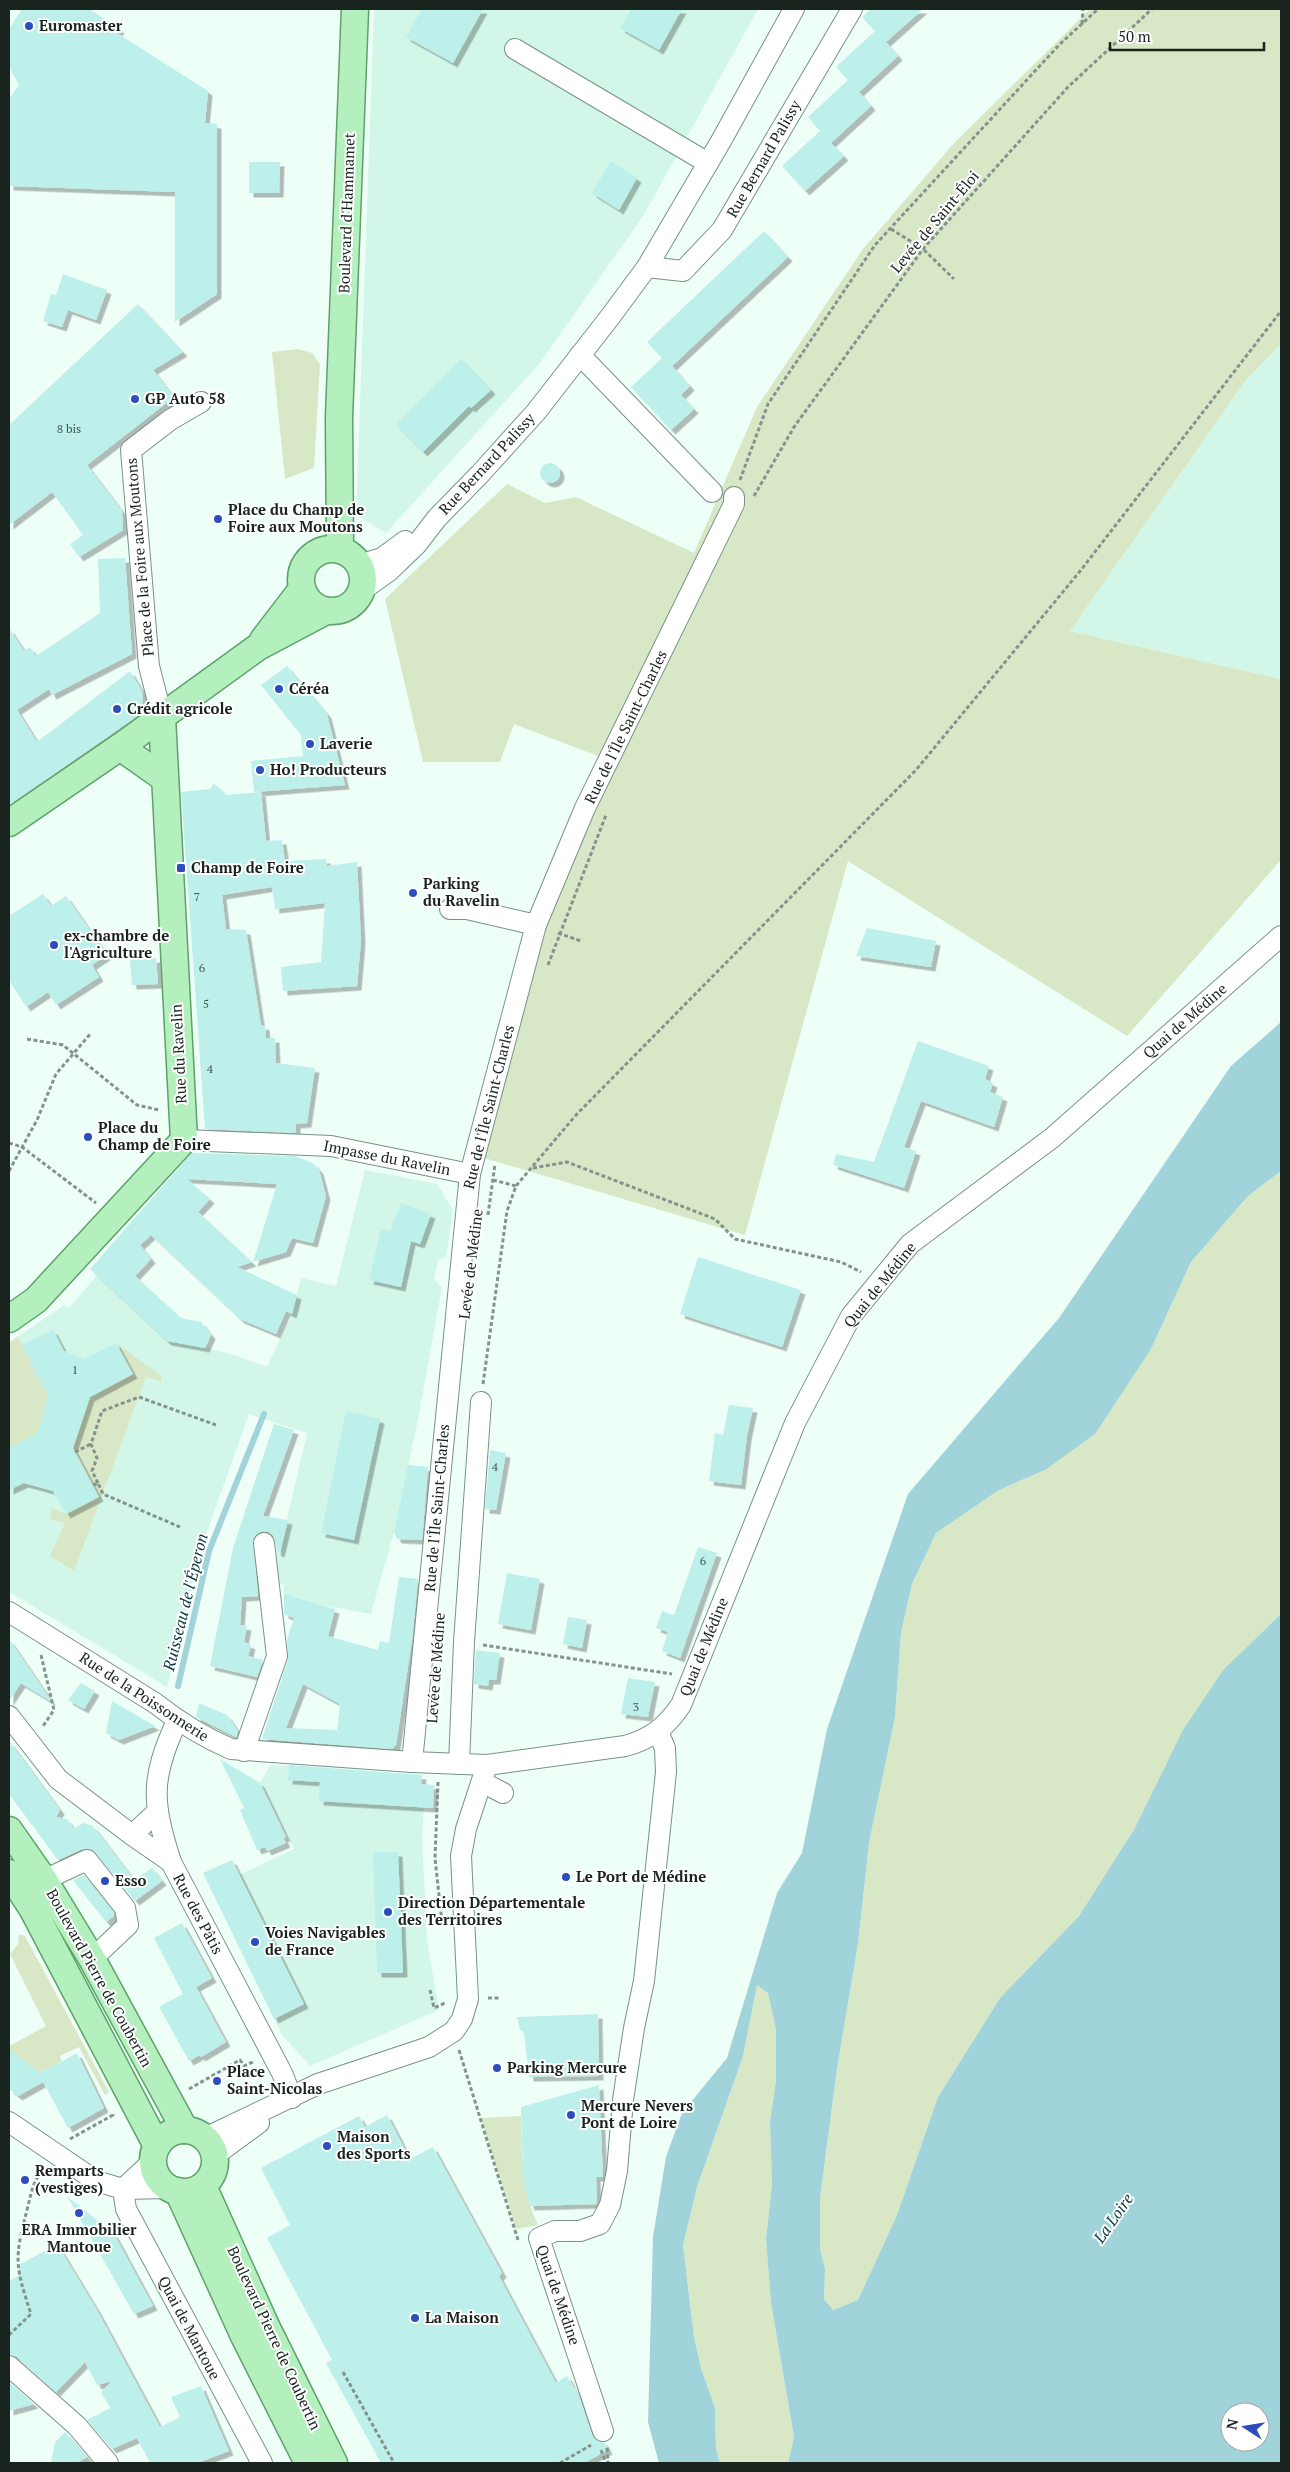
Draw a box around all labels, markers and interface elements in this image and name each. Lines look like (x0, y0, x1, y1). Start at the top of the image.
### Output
place label: Euromaster (39, 15, 123, 35)
marker: Euromaster (23, 20, 35, 32)
scale bar (1110, 20, 1264, 52)
text: 50 m (1118, 26, 1151, 46)
street label: Rue Bernard Palissy (721, 96, 805, 221)
street label: Boulevard d'Hammamet (333, 132, 359, 294)
street label: Levée de Saint-Éloi (886, 166, 983, 277)
place label: GP Auto 58 (145, 388, 225, 408)
marker: GP Auto 58 (129, 393, 141, 405)
street label: Rue Bernard Palissy (434, 408, 539, 518)
house number: 8 bis (57, 421, 81, 436)
street label: Place de la Foire aux Moutons (120, 457, 158, 657)
place label: Place du Champ de Foire aux Moutons (228, 499, 364, 536)
marker: Place du Champ de Foire aux Moutons (212, 513, 224, 525)
street label: Rue de l'Île Saint-Charles (579, 646, 671, 807)
place label: Céréa (289, 678, 330, 698)
marker: Céréa (273, 683, 285, 695)
place label: Crédit agricole (127, 698, 233, 718)
marker: Crédit agricole (111, 703, 123, 715)
place label: Laverie (320, 733, 373, 753)
marker: Laverie (304, 738, 316, 750)
place label: Ho! Producteurs (270, 759, 387, 779)
marker: Ho! Producteurs (254, 764, 266, 776)
place label: Champ de Foire (191, 857, 304, 877)
marker: Champ de Foire (175, 862, 187, 874)
place label: Parking du Ravelin (423, 873, 500, 910)
marker: Parking du Ravelin (407, 887, 419, 899)
house number: 7 (194, 889, 200, 904)
place label: ex-chambre de l'Agriculture (64, 925, 169, 962)
marker: ex-chambre de l'Agriculture (48, 939, 60, 951)
house number: 6 (199, 960, 206, 975)
street label: Quai de Médine (1138, 978, 1230, 1062)
house number: 5 (203, 996, 209, 1011)
street label: Rue du Ravelin (165, 1004, 191, 1104)
street label: Rue de l'Île Saint-Charles (458, 1023, 518, 1191)
house number: 4 (207, 1061, 214, 1076)
place label: Place du Champ de Foire (98, 1117, 211, 1154)
marker: Place du Champ de Foire (82, 1131, 94, 1143)
street label: Impasse du Ravelin (322, 1135, 452, 1179)
street label: Levée de Médine (453, 1208, 487, 1320)
street label: Quai de Médine (838, 1237, 920, 1331)
house number: 1 (72, 1362, 78, 1377)
street label: Rue de l'Île Saint-Charles (419, 1423, 453, 1593)
house number: 4 (492, 1459, 499, 1474)
water label: Ruisseau de l'Éperon (157, 1531, 213, 1674)
house number: 6 (700, 1553, 707, 1568)
street label: Quai de Médine (674, 1594, 732, 1699)
street label: Levée de Médine (421, 1612, 449, 1724)
street label: Rue de la Poissonnerie (76, 1647, 213, 1746)
house number: 3 (633, 1699, 639, 1714)
place label: Le Port de Médine (576, 1866, 706, 1886)
place label: Esso (115, 1870, 147, 1890)
street label: Rue des Pâtis (169, 1870, 228, 1957)
marker: Le Port de Médine (560, 1871, 572, 1883)
marker: Esso (99, 1875, 111, 1887)
street label: Boulevard Pierre de Coubertin (42, 1885, 157, 2070)
place label: Direction Départementale des Territoires (398, 1892, 585, 1929)
marker: Direction Départementale des Territoires (382, 1906, 394, 1918)
place label: Voies Navigables de France (265, 1922, 386, 1959)
marker: Voies Navigables de France (249, 1936, 261, 1948)
place label: Parking Mercure (507, 2057, 627, 2077)
place label: Place Saint-Nicolas (227, 2061, 323, 2098)
marker: Parking Mercure (491, 2062, 503, 2074)
marker: Place Saint-Nicolas (211, 2075, 223, 2087)
place label: Mercure Nevers Pont de Loire (581, 2095, 693, 2132)
marker: Mercure Nevers Pont de Loire (565, 2109, 577, 2121)
place label: Maison des Sports (337, 2126, 411, 2163)
marker: Maison des Sports (321, 2140, 333, 2152)
place label: Remparts (vestiges) (35, 2160, 104, 2197)
marker: Remparts (vestiges) (19, 2174, 31, 2186)
water label: La Loire (1087, 2189, 1138, 2248)
marker: ERA Immobilier Mantoue (73, 2207, 85, 2219)
place label: ERA Immobilier Mantoue (22, 2219, 137, 2256)
street label: Boulevard Pierre de Coubertin (223, 2242, 326, 2433)
street label: Quai de Médine (532, 2242, 585, 2347)
street label: Quai de Mantoue (154, 2272, 226, 2383)
place label: La Maison (425, 2307, 499, 2327)
marker: La Maison (409, 2312, 421, 2324)
north arrow (1220, 2402, 1270, 2452)
text: N (1221, 2417, 1242, 2431)

